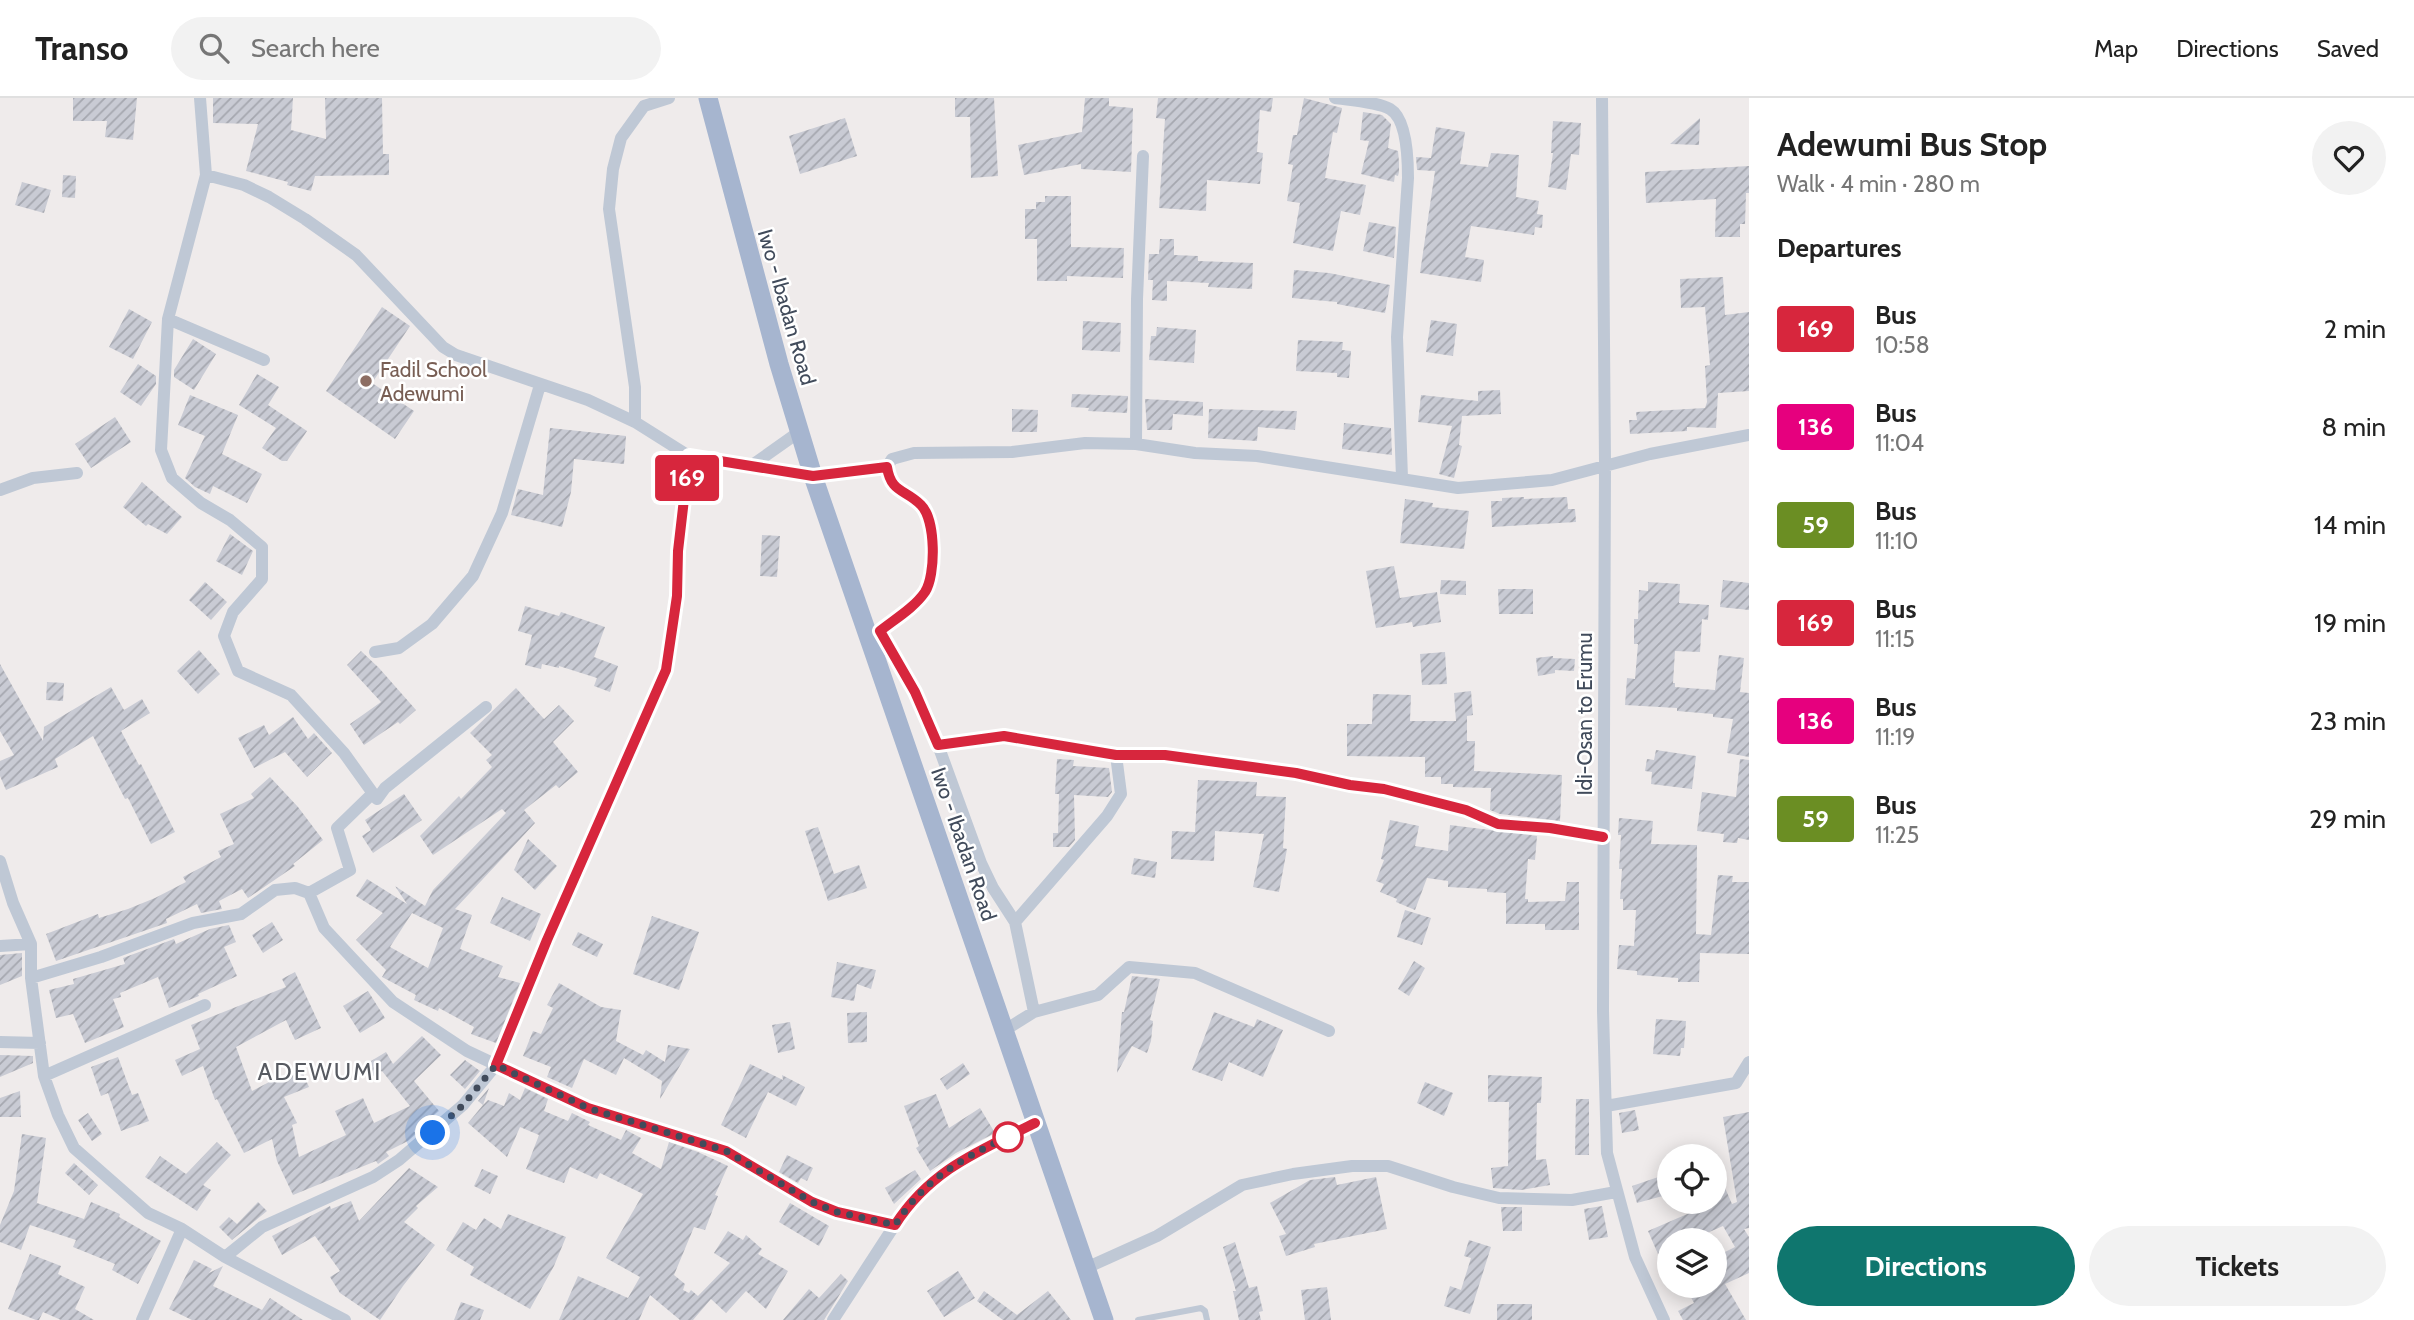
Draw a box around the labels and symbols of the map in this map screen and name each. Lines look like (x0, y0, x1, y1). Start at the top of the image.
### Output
street label: Iwo - Ibadan Road (753, 226, 821, 388)
place label: Fadil School Adewumi (380, 357, 487, 406)
marker: Fadil School Adewumi (358, 373, 374, 389)
line badge: 169 (647, 455, 727, 501)
street label: Idi-Osan to Erumu (1572, 632, 1597, 796)
street label: Iwo - Ibadan Road (926, 764, 1002, 924)
district label: ADEWUMI (258, 1057, 382, 1086)
your location (415, 1115, 450, 1150)
unlabelled marker (993, 1122, 1023, 1152)

